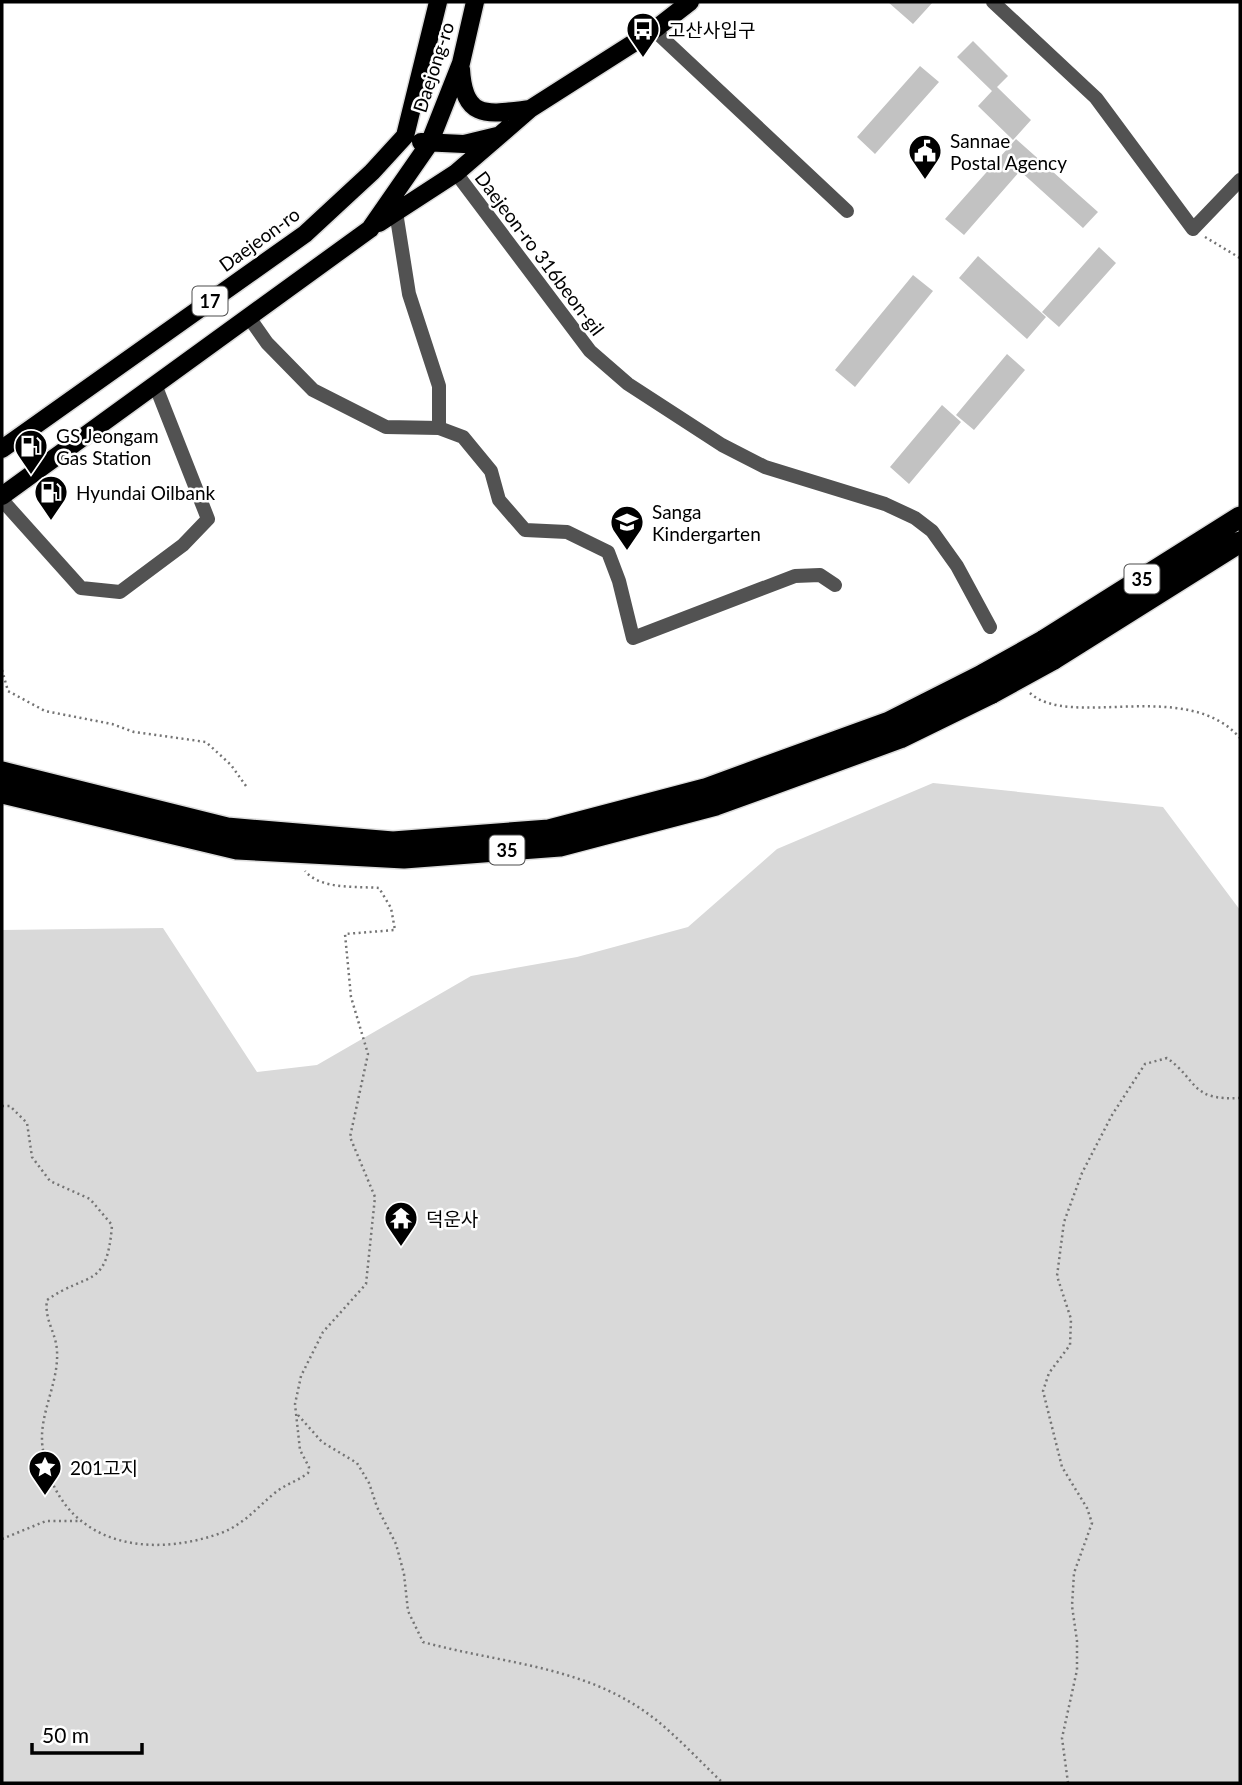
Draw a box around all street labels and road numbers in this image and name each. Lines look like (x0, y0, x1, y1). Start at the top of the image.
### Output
street label: Daejong-ro (408, 19, 458, 115)
street label: Daejeon-ro 316beon-gil (471, 166, 609, 340)
street label: Daejeon-ro (214, 202, 304, 276)
road number: 17 (192, 286, 228, 316)
road number: 35 (1124, 564, 1160, 594)
road number: 35 (490, 836, 524, 864)

